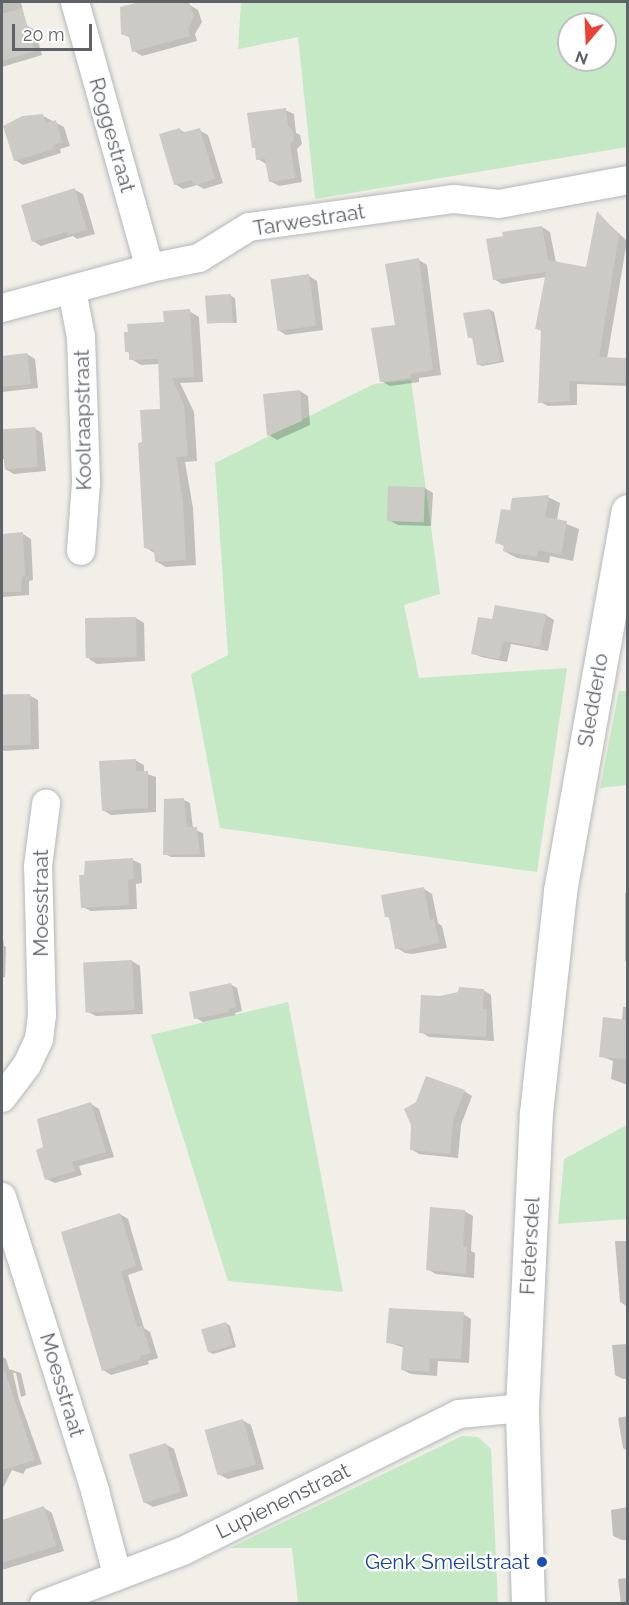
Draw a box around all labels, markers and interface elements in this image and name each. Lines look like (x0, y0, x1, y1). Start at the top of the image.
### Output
scale bar (15, 12, 94, 50)
north arrow (557, 12, 617, 72)
text: 20 m (23, 24, 65, 45)
text: N (573, 47, 590, 69)
street label: Roggestraat (84, 75, 140, 195)
street label: Tarwestraat (251, 199, 367, 241)
street label: Koolraapstraat (69, 349, 97, 491)
street label: Sledderlo (572, 651, 614, 749)
street label: Moesstraat (28, 849, 54, 957)
street label: Fletersdel (515, 1196, 545, 1296)
street label: Moesstraat (34, 1330, 90, 1440)
street label: Lupienenstraat (212, 1458, 354, 1544)
place label: Genk Smeilstraat (365, 1549, 530, 1575)
marker: Genk Smeilstraat (535, 1555, 549, 1569)

